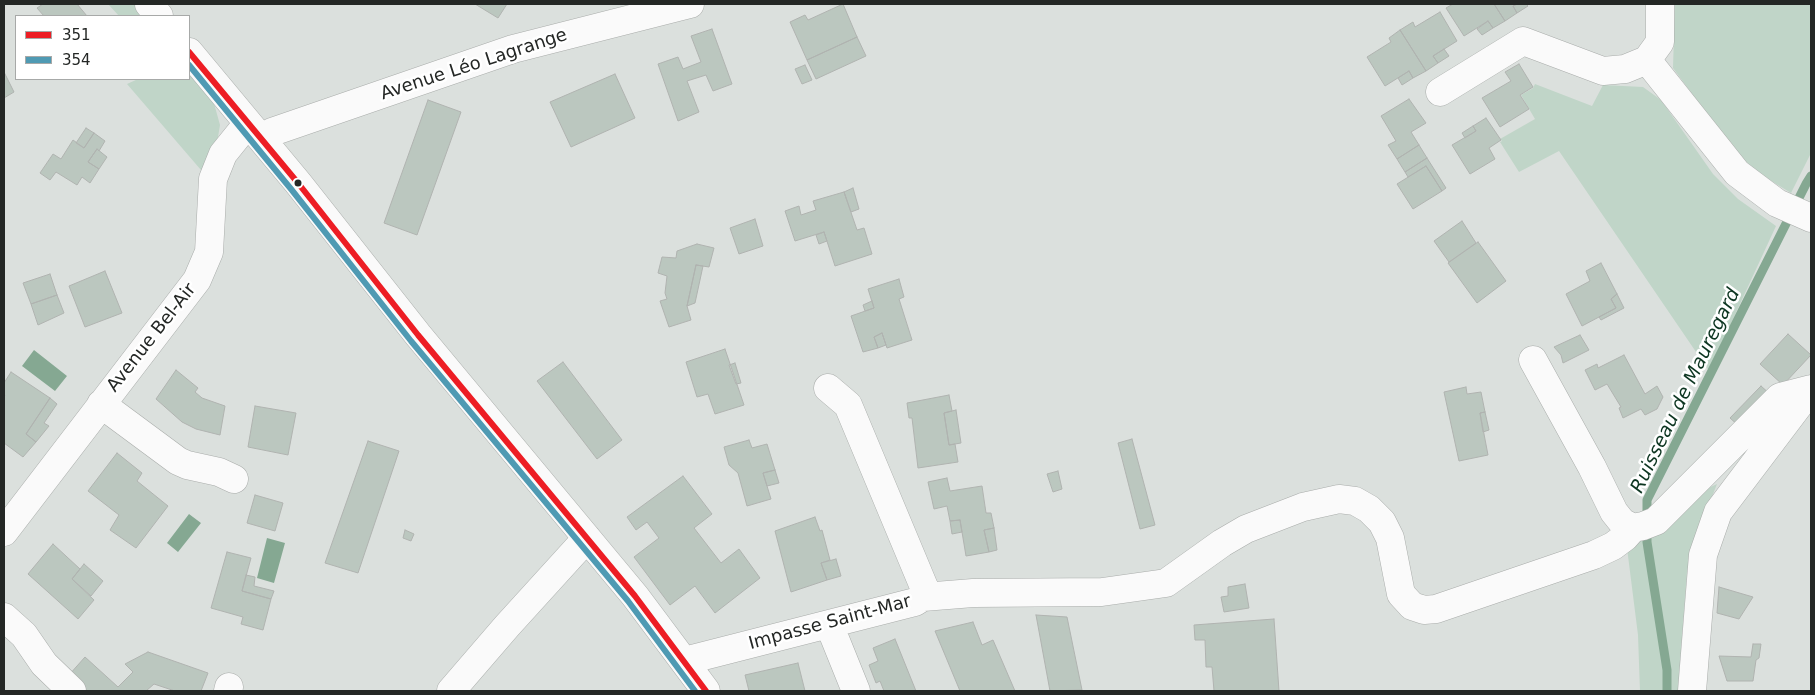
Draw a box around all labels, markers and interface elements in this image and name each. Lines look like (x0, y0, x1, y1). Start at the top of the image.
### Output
legend (15, 15, 190, 80)
street label: Avenue Léo Lagrange (378, 25, 570, 105)
text: 351 (62, 26, 91, 44)
text: 354 (62, 51, 91, 69)
unlabelled marker (293, 178, 303, 188)
street label: Avenue Bel-Air (103, 279, 201, 397)
water label: Ruisseau de Mauregard (1627, 285, 1745, 497)
street label: Impasse Saint-Mar (746, 591, 914, 655)

